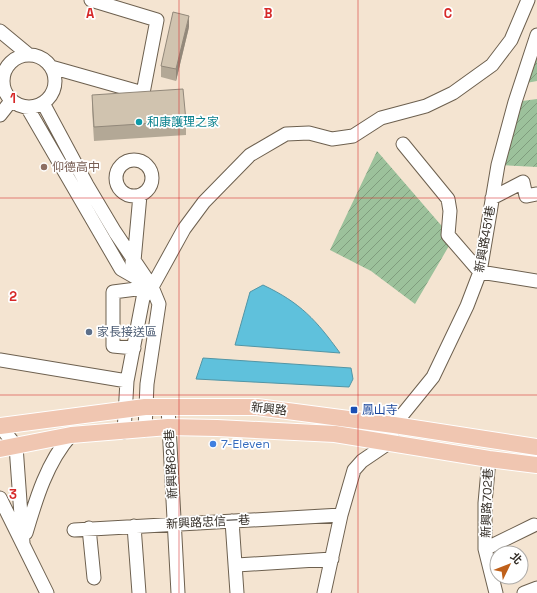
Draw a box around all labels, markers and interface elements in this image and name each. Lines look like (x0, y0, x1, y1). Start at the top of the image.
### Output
text: A (86, 5, 95, 22)
text: B (264, 5, 273, 22)
text: C (444, 5, 452, 22)
text: 1 (10, 90, 16, 107)
place label: 和康護理之家 (147, 114, 219, 130)
marker: 和康護理之家 (134, 117, 144, 127)
place label: 仰德高中 (52, 159, 100, 175)
marker: 仰德高中 (39, 162, 49, 172)
street label: 新興路451巷 (471, 204, 499, 274)
text: 2 (9, 288, 17, 305)
place label: 家長接送區 (97, 324, 157, 340)
marker: 家長接送區 (84, 327, 94, 337)
street label: 新興路 (250, 399, 288, 419)
place label: 鳳山寺 (362, 402, 398, 418)
marker: 鳳山寺 (349, 405, 359, 415)
street label: 新興路626巷 (161, 429, 181, 499)
place label: 7-Eleven (221, 436, 270, 452)
marker: 7-Eleven (208, 439, 218, 449)
street label: 新興路702巷 (478, 468, 496, 538)
text: 3 (9, 486, 17, 503)
street label: 新興路忠信一巷 (166, 512, 250, 532)
north arrow (489, 545, 529, 585)
text: 北 (507, 549, 525, 567)

